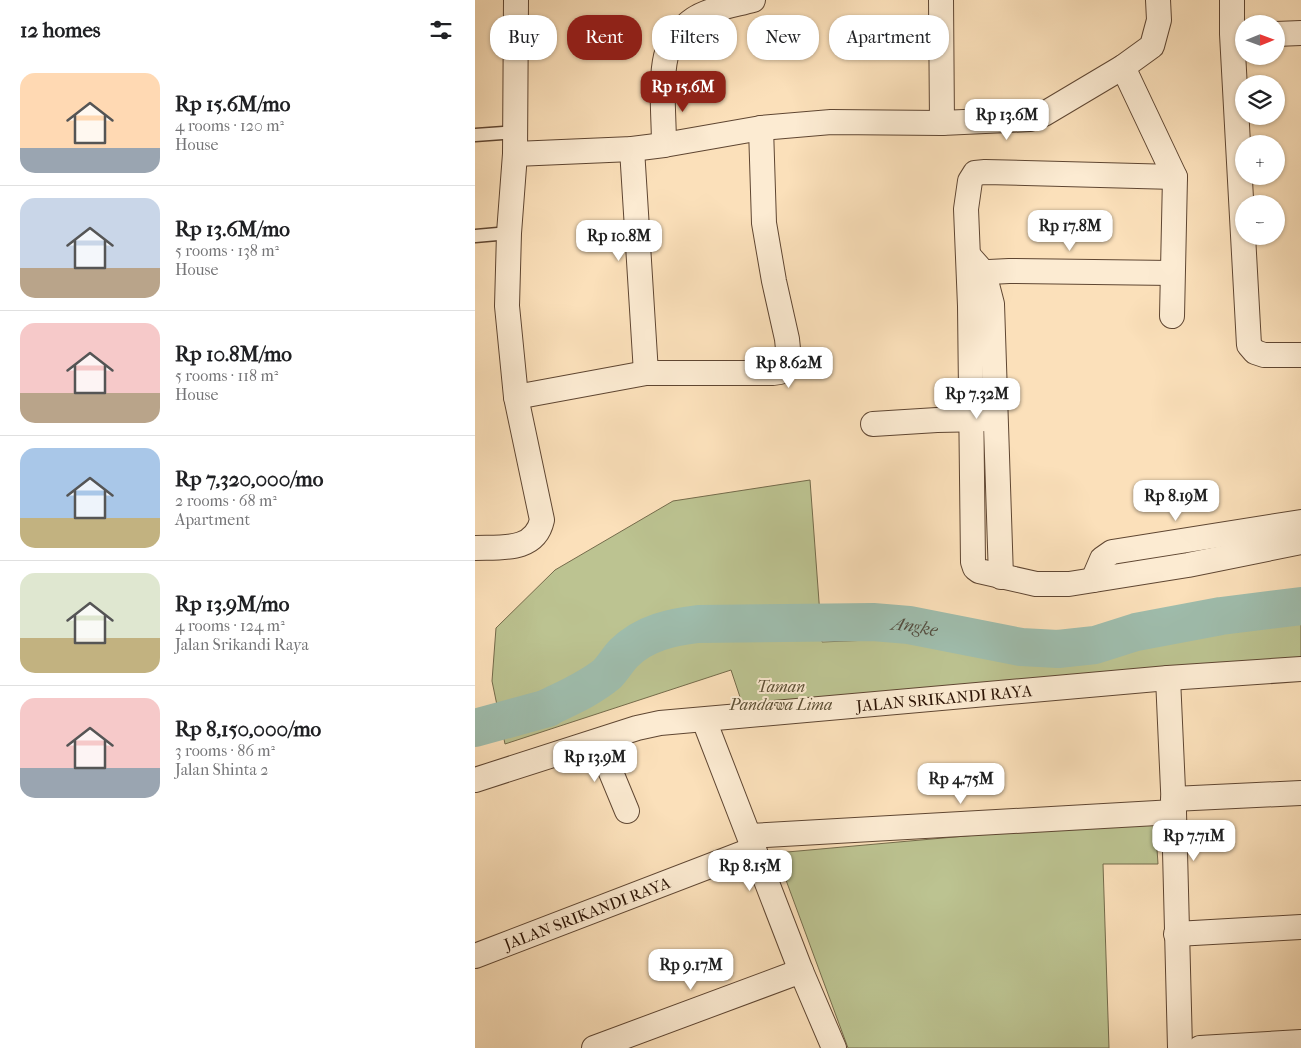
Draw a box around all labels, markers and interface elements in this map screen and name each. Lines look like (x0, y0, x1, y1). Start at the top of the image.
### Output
chip: Buy (490, 15, 557, 60)
chip: Rent (567, 15, 642, 60)
chip: Filters (652, 15, 737, 60)
chip: New (747, 15, 819, 60)
chip: Apartment (829, 15, 949, 60)
north arrow (1235, 15, 1285, 65)
map controls (1235, 15, 1285, 245)
icon: filters (427, 16, 455, 44)
text: 12 homes (20, 18, 101, 42)
pin: Rp 15.6M (631, 70, 735, 113)
button: layers (1235, 75, 1285, 125)
text: Rp 15.6M (652, 77, 714, 96)
text: Rp 15.6M/mo (175, 92, 290, 116)
icon: home (60, 93, 120, 153)
pin: Rp 13.6M (955, 98, 1059, 141)
text: Rp 13.6M (976, 105, 1038, 124)
text: 4 rooms · 120 m² (175, 116, 284, 135)
text: House (175, 135, 218, 154)
button: + (1235, 135, 1285, 185)
button: − (1235, 195, 1285, 245)
pin: Rp 17.8M (1018, 210, 1122, 252)
text: Rp 17.8M (1039, 216, 1101, 235)
text: Rp 13.6M/mo (175, 217, 290, 241)
icon: home (60, 218, 120, 278)
pin: Rp 10.8M (567, 220, 671, 262)
text: Rp 10.8M (587, 226, 651, 245)
text: 5 rooms · 138 m² (175, 241, 279, 260)
text: House (175, 260, 218, 279)
text: Rp 10.8M/mo (175, 342, 292, 366)
icon: home (60, 343, 120, 403)
pin: Rp 8.62M (737, 346, 841, 389)
text: Rp 8.62M (756, 353, 822, 372)
text: 5 rooms · 118 m² (175, 366, 278, 385)
pin: Rp 7.32M (925, 378, 1029, 420)
text: Rp 7.32M (945, 384, 1009, 403)
text: House (175, 385, 218, 404)
text: Rp 7,320,000/mo (175, 467, 323, 491)
icon: home (60, 468, 120, 528)
pin: Rp 8.19M (1124, 480, 1228, 522)
text: Rp 8.19M (1144, 486, 1208, 505)
text: 2 rooms · 68 m² (175, 491, 277, 510)
text: Apartment (175, 510, 250, 529)
text: Rp 13.9M/mo (175, 592, 289, 616)
icon: home (60, 593, 120, 653)
water label: Angke (889, 613, 940, 641)
text: 4 rooms · 124 m² (175, 616, 285, 635)
text: Jalan Srikandi Raya (175, 635, 309, 654)
park label: Taman Pandawa Lima (729, 677, 832, 714)
street label: JALAN SRIKANDI RAYA (854, 681, 1034, 716)
text: Rp 8,150,000/mo (175, 717, 321, 741)
icon: home (60, 718, 120, 778)
pin: Rp 13.9M (543, 740, 647, 783)
text: 3 rooms · 86 m² (175, 741, 275, 760)
text: Rp 13.9M (564, 747, 626, 766)
text: Jalan Shinta 2 (175, 760, 269, 779)
pin: Rp 4.75M (909, 762, 1013, 805)
text: Rp 4.75M (928, 769, 994, 788)
pin: Rp 7.71M (1142, 820, 1246, 862)
text: Rp 7.71M (1163, 826, 1225, 845)
pin: Rp 8.15M (698, 850, 802, 892)
text: Rp 8.15M (719, 856, 781, 875)
street label: JALAN SRIKANDI RAYA (500, 873, 674, 955)
pin: Rp 9.17M (639, 948, 743, 991)
text: Rp 9.17M (659, 955, 723, 974)

